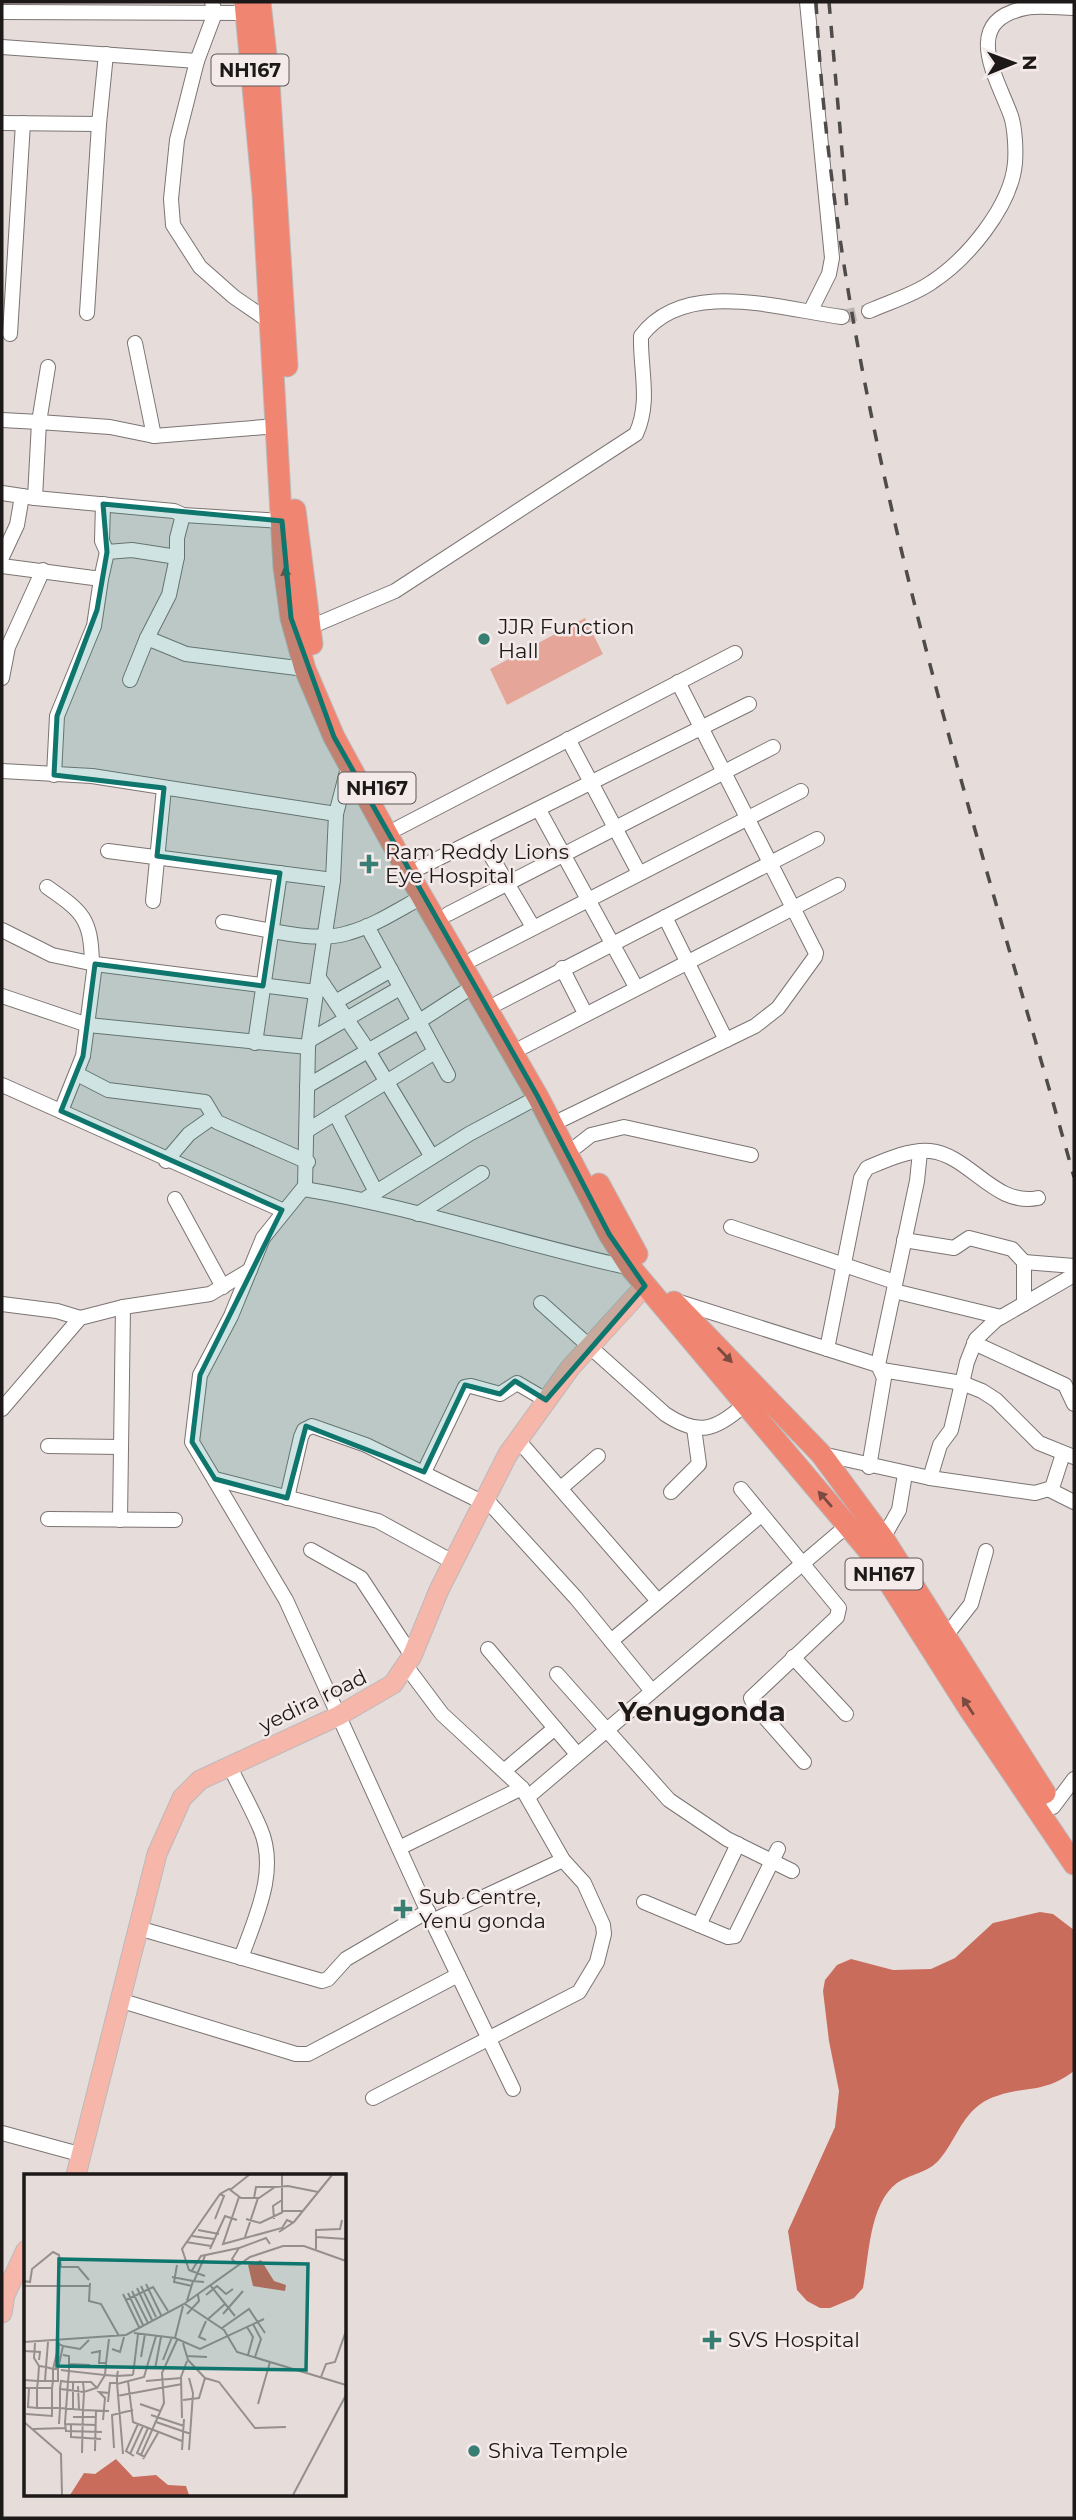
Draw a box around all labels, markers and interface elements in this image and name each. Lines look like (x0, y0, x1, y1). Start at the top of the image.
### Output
north arrow (978, 28, 1048, 98)
road number: NH167 (212, 54, 288, 86)
text: N (1018, 55, 1041, 71)
one-way arrow (280, 566, 291, 588)
place label: JJR Function Hall (497, 614, 634, 663)
marker: JJR Function Hall (476, 631, 492, 647)
road number: NH167 (338, 772, 416, 804)
place label: Ram Reddy Lions Eye Hospital (385, 839, 569, 888)
marker: Ram Reddy Lions Eye Hospital (359, 854, 379, 874)
one-way arrow (716, 1346, 732, 1363)
one-way arrow (818, 1490, 833, 1507)
road number: NH167 (846, 1558, 922, 1590)
street label: yedira road (254, 1664, 371, 1738)
district label: Yenugonda (617, 1694, 786, 1728)
one-way arrow (961, 1696, 974, 1715)
place label: Sub Centre, Yenu gonda (419, 1884, 546, 1933)
marker: Sub Centre, Yenu gonda (393, 1899, 413, 1919)
inset map (24, 2174, 346, 2496)
place label: SVS Hospital (728, 2327, 860, 2352)
marker: SVS Hospital (702, 2330, 722, 2350)
place label: Shiva Temple (488, 2438, 628, 2463)
marker: Shiva Temple (466, 2443, 482, 2459)

